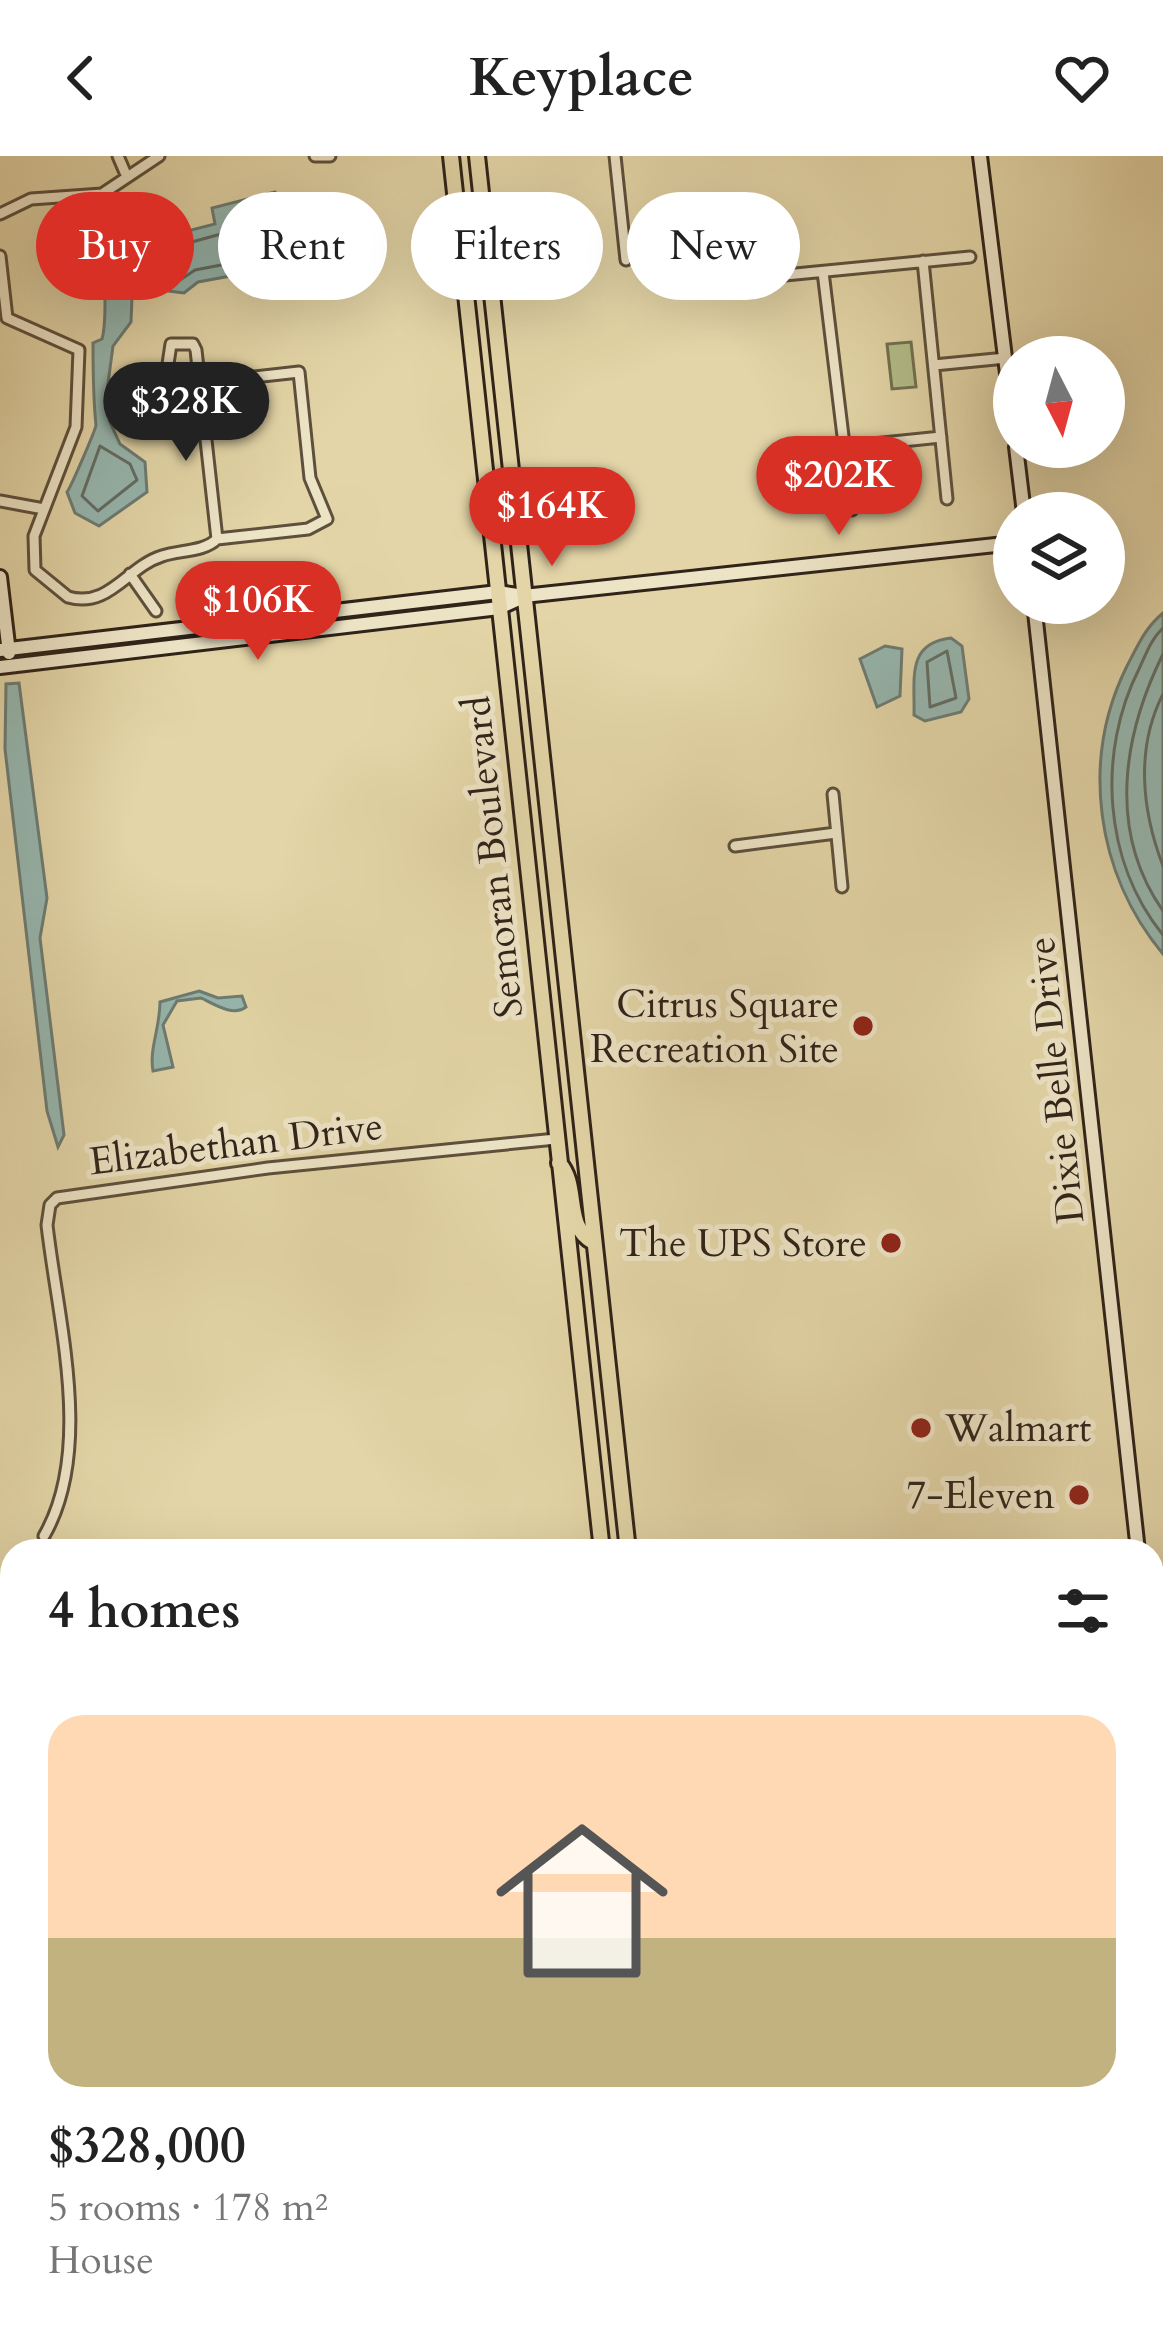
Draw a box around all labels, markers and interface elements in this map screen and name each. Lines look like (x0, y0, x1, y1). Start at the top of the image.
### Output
text: Keyplace (469, 42, 694, 115)
icon: back (48, 45, 114, 111)
icon: heart (1049, 45, 1115, 111)
chip: Buy (36, 192, 194, 300)
chip: Rent (218, 192, 387, 300)
chip: Filters (411, 192, 603, 300)
chip: New (627, 192, 800, 300)
north arrow (993, 336, 1125, 468)
map controls (993, 336, 1125, 624)
pin: $328K (102, 362, 270, 464)
text: $328K (130, 374, 242, 427)
pin: $202K (755, 436, 923, 538)
text: $202K (783, 448, 895, 501)
pin: $164K (468, 467, 636, 569)
text: $164K (496, 479, 608, 532)
button: layers (993, 492, 1125, 624)
pin: $106K (174, 561, 342, 663)
text: $106K (202, 573, 314, 626)
street label: Semoran Boulevard (450, 693, 536, 1020)
street label: Dixie Belle Drive (1015, 934, 1097, 1226)
place label: Citrus Square Recreation Site (590, 978, 839, 1076)
marker: Citrus Square Recreation Site (850, 1013, 876, 1039)
street label: Elizabethan Drive (86, 1100, 386, 1188)
place label: The UPS Store (619, 1217, 867, 1270)
marker: The UPS Store (878, 1230, 904, 1256)
place label: Walmart (944, 1402, 1091, 1455)
marker: Walmart (908, 1415, 934, 1441)
place label: 7-Eleven (906, 1469, 1055, 1522)
marker: 7-Eleven (1066, 1482, 1092, 1508)
text: 4 homes (48, 1576, 240, 1646)
icon: filters (1050, 1578, 1116, 1644)
icon: home (474, 1793, 690, 2009)
text: $328,000 (48, 2111, 246, 2181)
text: 5 rooms · 178 m² (48, 2181, 328, 2234)
text: House (48, 2234, 154, 2287)

